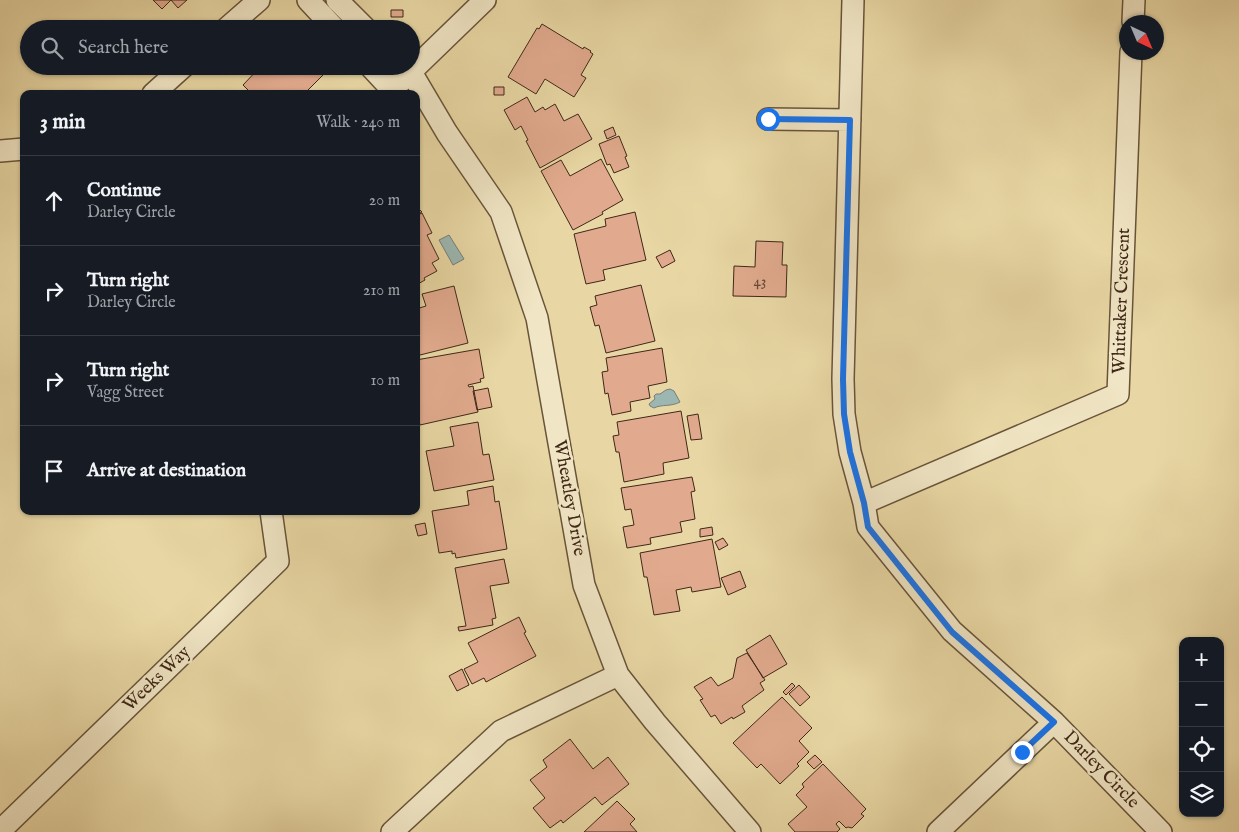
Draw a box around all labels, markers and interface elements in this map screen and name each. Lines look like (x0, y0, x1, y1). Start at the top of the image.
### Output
north arrow (1119, 15, 1164, 60)
search box (20, 20, 420, 75)
icon: search (38, 34, 66, 62)
text: Search here (78, 36, 169, 60)
route start (757, 108, 780, 131)
text: 3 min (40, 109, 85, 136)
text: Walk · 240 m (316, 113, 400, 133)
text: Continue (87, 179, 161, 203)
icon: ahead (40, 187, 68, 215)
text: 20 m (369, 191, 400, 211)
text: Darley Circle (87, 203, 176, 223)
street label: Whittaker Crescent (1108, 227, 1136, 375)
text: Turn right (87, 269, 169, 293)
house number: 43 (754, 272, 766, 291)
icon: right (40, 277, 68, 305)
text: 210 m (363, 281, 400, 301)
text: Darley Circle (87, 293, 176, 313)
text: Turn right (87, 359, 169, 383)
icon: right (40, 367, 68, 395)
text: 10 m (370, 371, 400, 391)
text: Vagg Street (87, 383, 164, 403)
street label: Wheatley Drive (547, 438, 591, 558)
icon: arrive (40, 457, 68, 485)
text: Arrive at destination (87, 459, 246, 483)
map controls (1179, 637, 1224, 817)
button: + (1179, 637, 1224, 682)
street label: Weeks Way (118, 641, 196, 717)
button: − (1179, 682, 1224, 727)
street label: Darley Circle (1058, 726, 1144, 814)
button: locate (1179, 727, 1224, 772)
route end (1011, 741, 1034, 764)
button: layers (1179, 772, 1224, 817)

